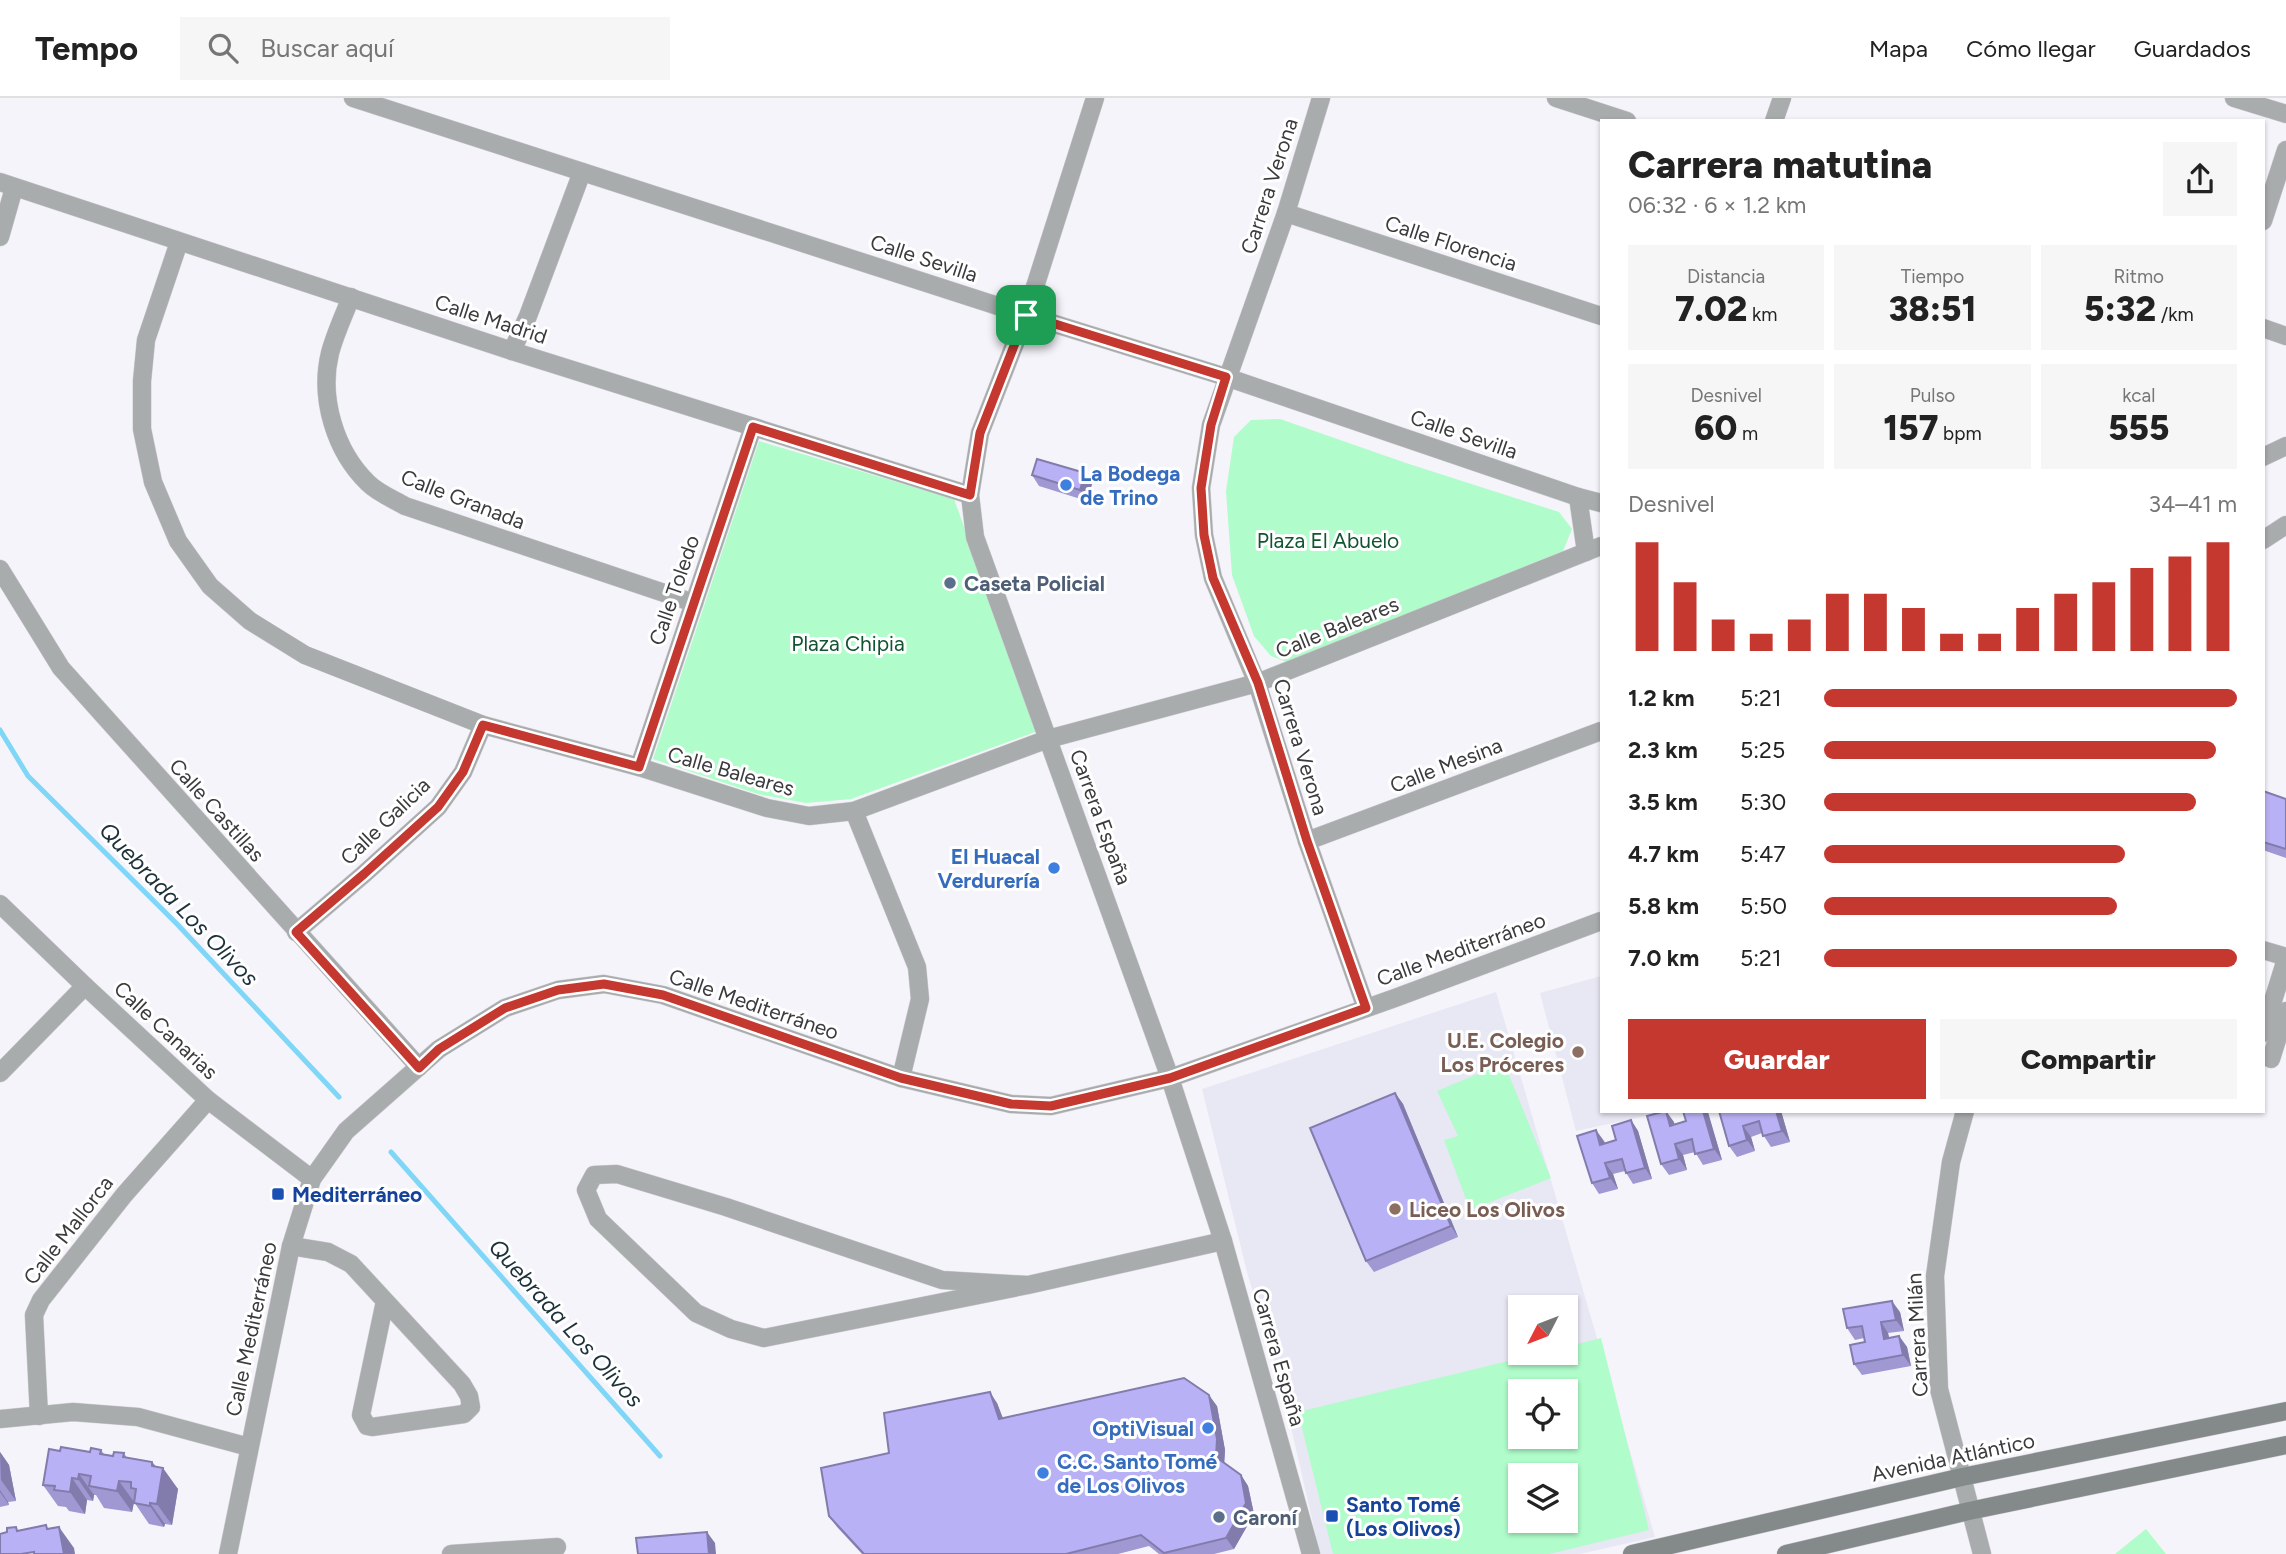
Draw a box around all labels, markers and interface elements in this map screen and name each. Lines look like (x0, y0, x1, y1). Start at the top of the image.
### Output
search box (180, 17, 670, 80)
text: Tempo (35, 29, 138, 68)
icon: search (204, 29, 242, 67)
text: Buscar aquí (260, 32, 394, 64)
text: Mapa (1869, 34, 1928, 63)
text: Cómo llegar (1966, 34, 2096, 63)
text: Guardados (2134, 34, 2251, 63)
street label: Carrera Verona (1235, 115, 1303, 257)
text: Carrera matutina (1628, 142, 1932, 188)
button: share (2163, 142, 2237, 216)
text: 06:32 · 6 × 1.2 km (1628, 191, 1806, 219)
street label: Calle Florencia (1382, 210, 1520, 276)
street label: Calle Sevilla (867, 229, 981, 287)
text: Distancia (1687, 265, 1765, 288)
text: Tiempo (1901, 265, 1964, 288)
text: Ritmo (2113, 265, 2164, 288)
pin (996, 285, 1056, 345)
text: 7.02 (1675, 288, 1747, 330)
text: 38:51 (1889, 288, 1976, 330)
text: 5:32 (2084, 288, 2156, 330)
street label: Calle Madrid (432, 289, 550, 349)
icon: arrive (1007, 296, 1045, 334)
text: km (1747, 303, 1777, 326)
text: /km (2156, 303, 2194, 326)
text: Desnivel (1690, 384, 1762, 407)
text: Pulso (1910, 384, 1955, 407)
text: kcal (2122, 384, 2155, 407)
street label: Calle Sevilla (1407, 404, 1521, 464)
text: 60 (1694, 407, 1737, 449)
text: 157 (1883, 407, 1938, 449)
text: 555 (2108, 407, 2169, 449)
text: m (1737, 422, 1758, 445)
text: bpm (1938, 422, 1982, 445)
place label: La Bodega de Trino (1080, 461, 1180, 510)
street label: Calle Granada (397, 464, 529, 534)
marker: La Bodega de Trino (1058, 477, 1074, 493)
text: Desnivel (1628, 490, 1715, 518)
text: 34–41 m (2149, 490, 2237, 518)
park label: Plaza El Abuelo (1257, 528, 1399, 553)
street label: Calle Toledo (643, 532, 705, 648)
place label: Caseta Policial (964, 571, 1105, 596)
marker: Caseta Policial (942, 575, 958, 591)
street label: Calle Baleares (1272, 591, 1402, 663)
park label: Plaza Chipia (791, 631, 905, 656)
street label: Carrera Verona (1268, 676, 1334, 818)
text: 1.2 km (1628, 684, 1695, 712)
text: 5:21 (1740, 684, 1781, 712)
street label: Calle Mesina (1386, 732, 1506, 798)
text: 2.3 km (1628, 736, 1698, 764)
text: 5:25 (1740, 736, 1785, 764)
street label: Calle Baleares (665, 741, 797, 801)
street label: Carrera España (1065, 746, 1137, 888)
street label: Calle Castillas (164, 753, 270, 867)
street label: Calle Galicia (335, 772, 435, 870)
text: 3.5 km (1628, 788, 1698, 816)
text: 5:30 (1740, 788, 1786, 816)
water label: Quebrada Los Olivos (94, 816, 265, 992)
text: 4.7 km (1628, 840, 1699, 868)
text: 5:47 (1740, 840, 1786, 868)
place label: El Huacal Verdurería (937, 844, 1040, 893)
marker: El Huacal Verdurería (1046, 860, 1062, 876)
text: 5.8 km (1628, 892, 1699, 920)
text: 5:50 (1740, 892, 1787, 920)
street label: Calle Mediterráneo (1373, 907, 1549, 991)
text: 7.0 km (1628, 944, 1699, 972)
text: 5:21 (1740, 944, 1781, 972)
street label: Calle Mediterráneo (666, 963, 842, 1045)
street label: Calle Canarias (109, 976, 223, 1084)
button: Guardar (1628, 1019, 1926, 1099)
button: Compartir (1940, 1019, 2237, 1099)
place label: U.E. Colegio Los Próceres (1440, 1028, 1564, 1077)
marker: U.E. Colegio Los Próceres (1570, 1044, 1586, 1060)
street label: Calle Mallorca (18, 1171, 118, 1289)
place label: Mediterráneo (292, 1182, 422, 1207)
marker: Mediterráneo (270, 1186, 286, 1202)
place label: Liceo Los Olivos (1409, 1197, 1565, 1222)
marker: Liceo Los Olivos (1387, 1201, 1403, 1217)
water label: Quebrada Los Olivos (483, 1233, 649, 1413)
street label: Calle Mediterráneo (220, 1239, 282, 1419)
street label: Carrera Milán (1901, 1272, 1933, 1398)
street label: Carrera España (1247, 1285, 1311, 1429)
north arrow (1508, 1295, 1578, 1365)
map controls (1508, 1295, 1578, 1533)
button: locate (1508, 1379, 1578, 1449)
place label: OptiVisual (1092, 1416, 1194, 1441)
marker: OptiVisual (1200, 1420, 1216, 1436)
street label: Avenida Atlántico (1869, 1427, 2037, 1487)
place label: C.C. Santo Tomé de Los Olivos (1057, 1449, 1218, 1498)
button: layers (1508, 1463, 1578, 1533)
marker: C.C. Santo Tomé de Los Olivos (1035, 1465, 1051, 1481)
place label: Santo Tomé (Los Olivos) (1346, 1492, 1461, 1541)
place label: Caroní (1233, 1505, 1299, 1530)
marker: Santo Tomé (Los Olivos) (1324, 1508, 1340, 1524)
marker: Caroní (1211, 1509, 1227, 1525)

